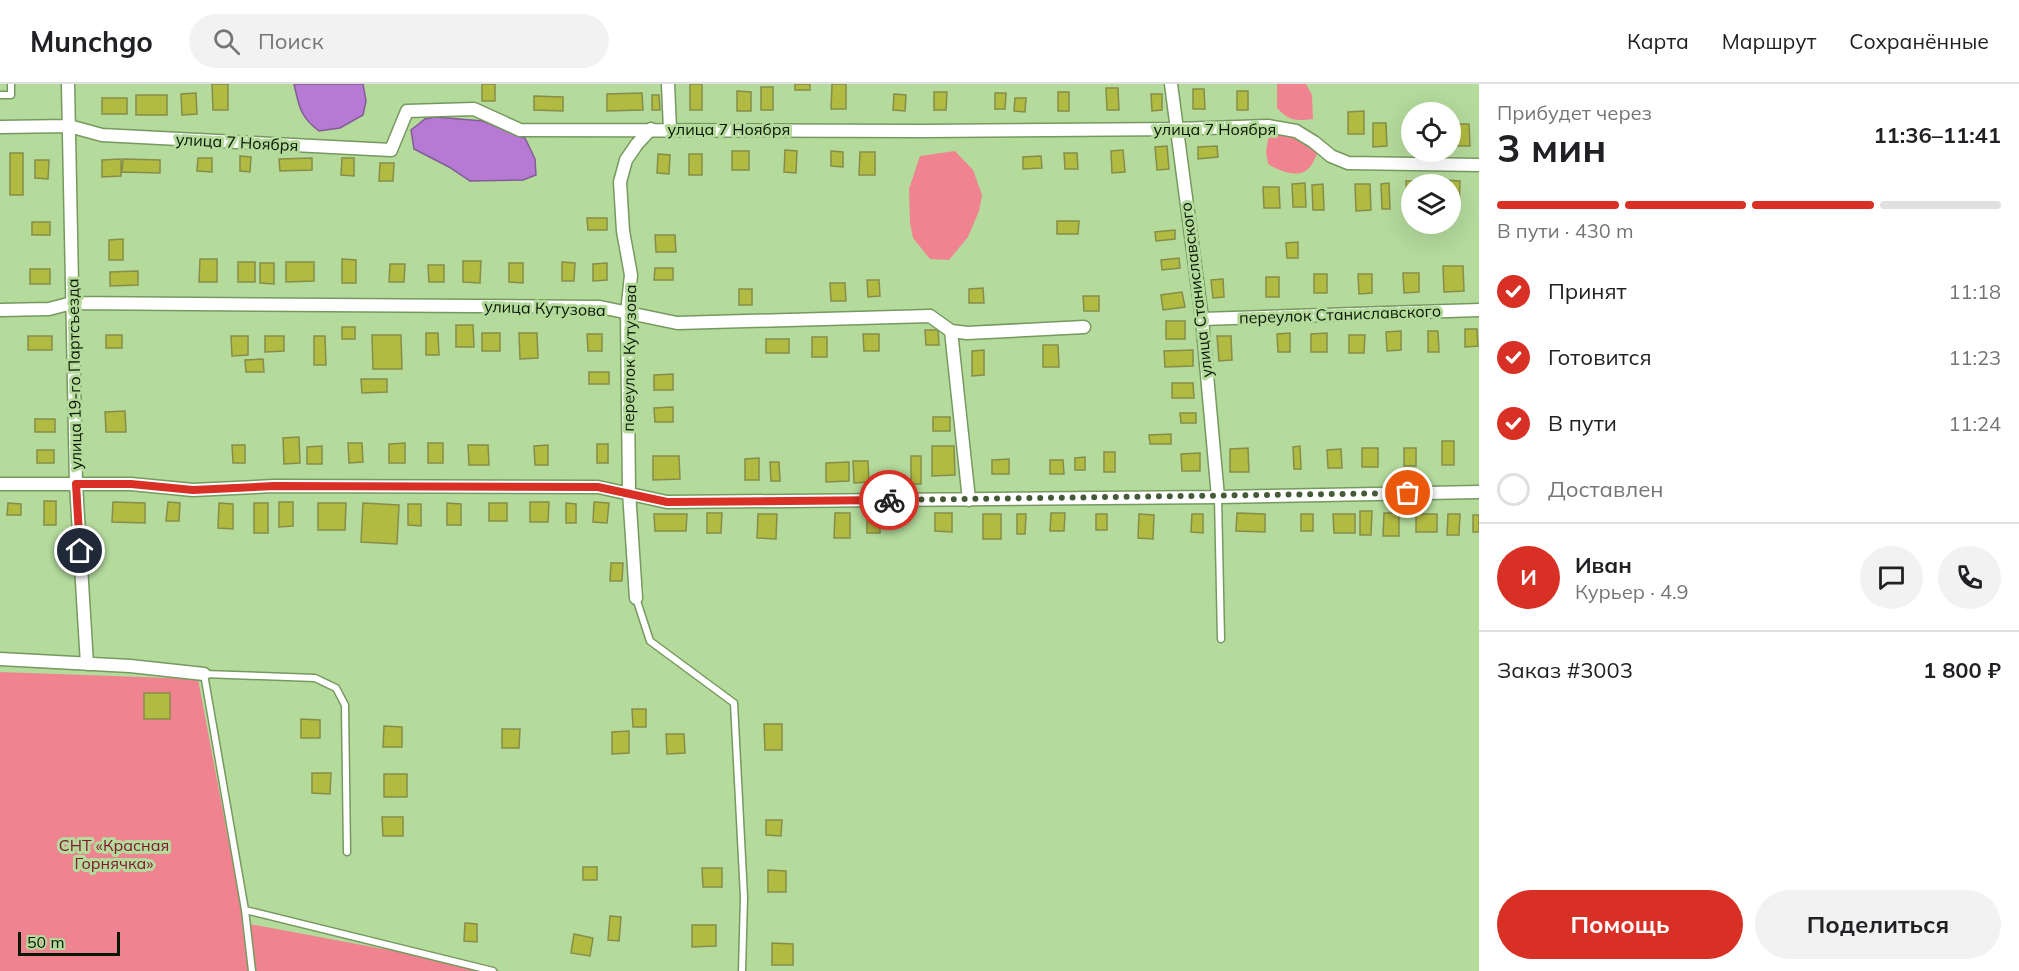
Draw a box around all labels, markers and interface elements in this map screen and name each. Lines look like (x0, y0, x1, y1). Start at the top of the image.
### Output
search box (189, 14, 609, 68)
text: Munchgo (30, 24, 153, 59)
icon: search (210, 25, 243, 58)
text: Поиск (258, 27, 324, 55)
text: Карта (1627, 28, 1689, 54)
text: Маршрут (1722, 28, 1816, 54)
text: Сохранённые (1849, 28, 1989, 54)
text: Прибудет через (1497, 100, 1652, 125)
map controls (1401, 102, 1461, 234)
button: locate (1401, 102, 1461, 162)
street label: улица 7 Ноября (668, 119, 790, 139)
street label: улица 7 Ноября (1154, 119, 1276, 139)
text: 11:36–11:41 (1873, 121, 2001, 149)
text: 3 мин (1497, 123, 1606, 172)
street label: улица 7 Ноября (175, 129, 299, 155)
button: layers (1401, 174, 1461, 234)
street label: улица Станиславского (1175, 201, 1217, 379)
text: В пути · 430 m (1497, 218, 1633, 243)
icon: check (1497, 275, 1530, 308)
text: Принят (1548, 277, 1627, 305)
street label: улица 19-го Партсъезда (62, 278, 86, 470)
text: 11:18 (1948, 279, 2001, 304)
street label: переулок Кутузова (618, 284, 640, 432)
street label: улица Кутузова (484, 296, 606, 320)
street label: переулок Станиславского (1239, 300, 1441, 328)
icon: check (1497, 341, 1530, 374)
text: Готовится (1548, 343, 1652, 371)
text: 11:23 (1948, 345, 2001, 370)
icon: check (1497, 407, 1530, 440)
text: В пути (1548, 409, 1617, 437)
text: 11:24 (1948, 411, 2001, 436)
pin (1382, 467, 1433, 518)
courier (859, 470, 919, 530)
text: Доставлен (1548, 475, 1664, 503)
icon: bag (1391, 476, 1424, 509)
icon: bike (873, 484, 906, 517)
pin (54, 525, 105, 576)
icon: home (63, 534, 96, 567)
button: chat (1860, 546, 1923, 609)
button: phone (1938, 546, 2001, 609)
text: Иван (1575, 551, 1632, 579)
text: И (1520, 563, 1537, 591)
text: Курьер · 4.9 (1575, 579, 1689, 604)
text: Заказ #3003 (1497, 656, 1633, 684)
text: 1 800 ₽ (1923, 656, 2001, 684)
park label: СНТ «Красная Горнячка» (59, 835, 169, 873)
button: Помощь (1497, 890, 1743, 959)
button: Поделиться (1755, 890, 2001, 959)
scale bar (18, 929, 120, 956)
text: 50 m (27, 932, 64, 952)

